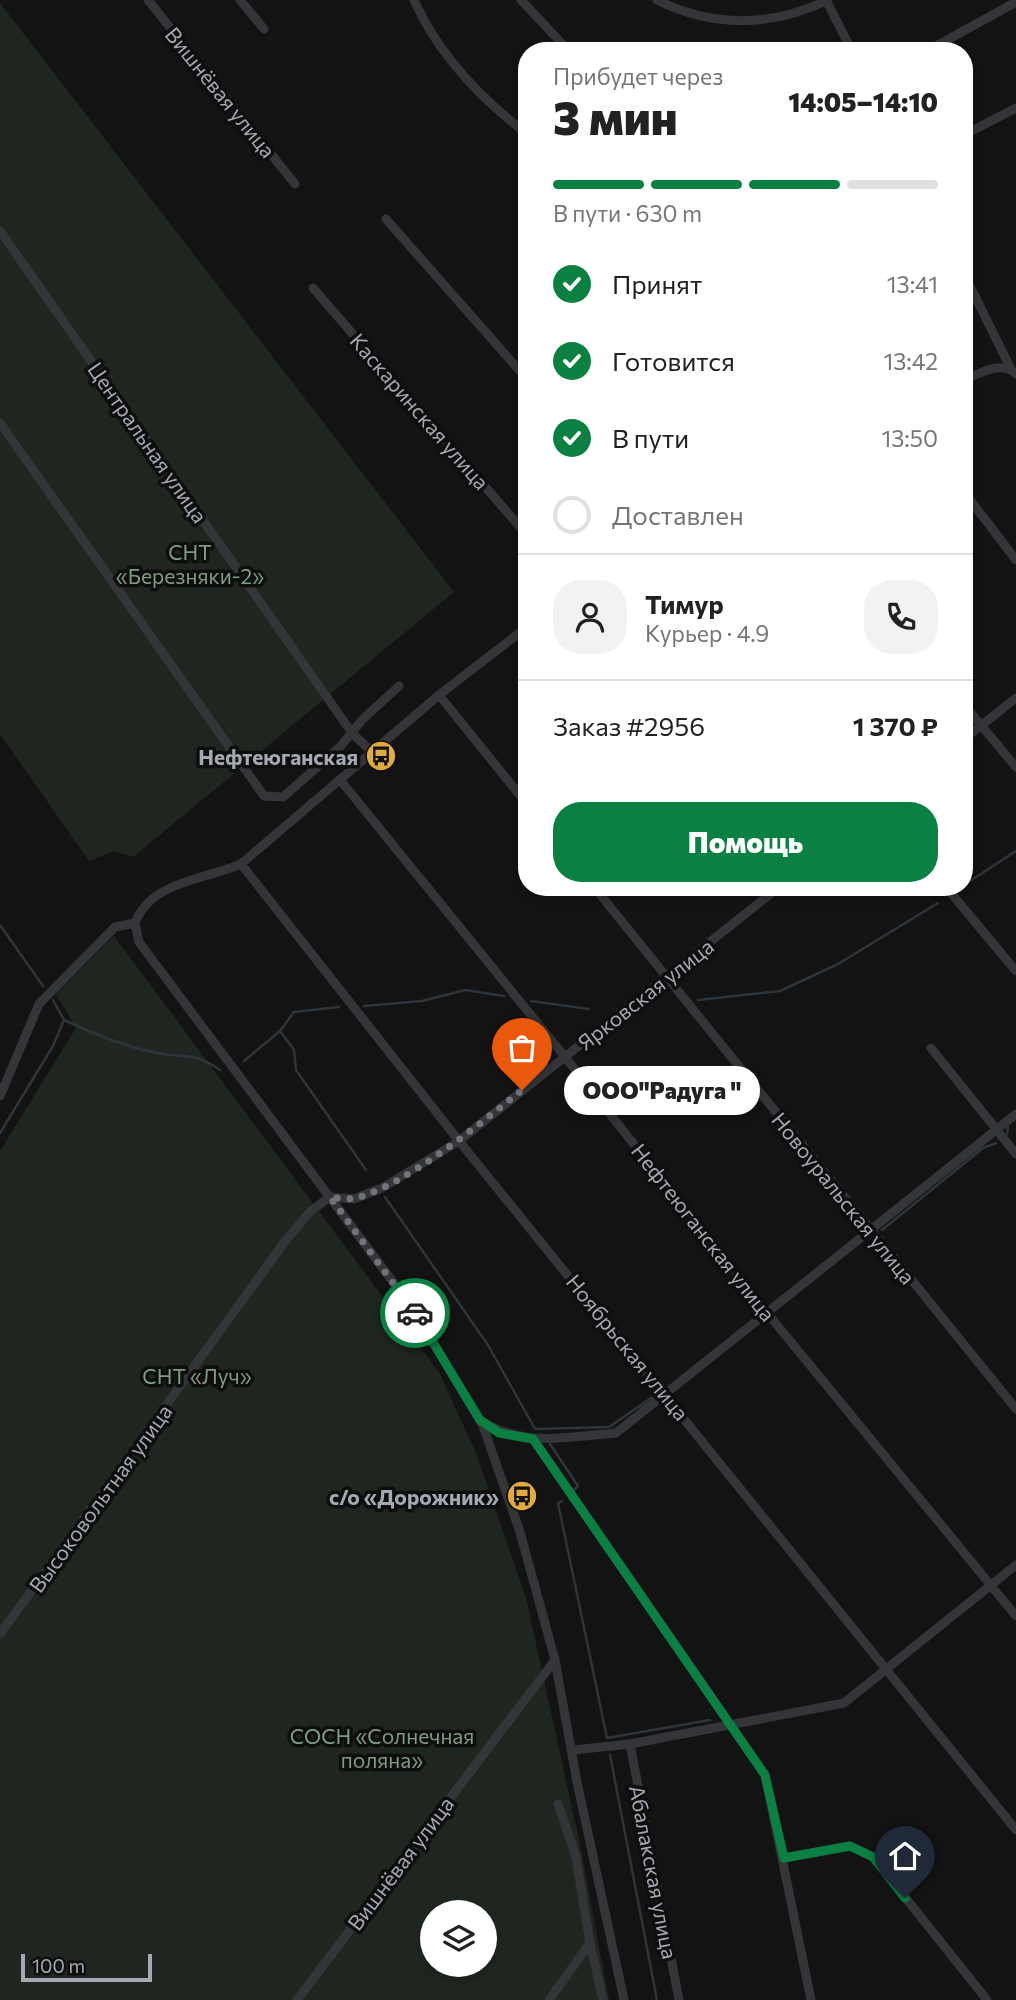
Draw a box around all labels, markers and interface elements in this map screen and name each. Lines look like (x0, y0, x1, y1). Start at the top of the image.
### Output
street label: Вишнёвая улица (161, 22, 281, 162)
text: Прибудет через (553, 62, 723, 90)
text: 14:05–14:10 (788, 86, 938, 117)
text: 3 мин (553, 88, 678, 144)
text: В пути · 630 m (553, 199, 702, 227)
icon: check (553, 265, 591, 303)
text: Принят (612, 268, 702, 299)
text: 13:41 (887, 270, 938, 298)
street label: Каскаринская улица (345, 328, 495, 494)
icon: check (553, 342, 591, 380)
text: Готовится (612, 345, 735, 376)
text: 13:42 (883, 347, 938, 375)
street label: Центральная улица (83, 357, 213, 527)
icon: check (553, 419, 591, 457)
text: В пути (612, 422, 689, 453)
text: 13:50 (881, 424, 938, 452)
text: Доставлен (612, 499, 744, 530)
park label: СНТ «Березняки-2» (116, 539, 264, 588)
button: person (553, 580, 627, 654)
button: phone (864, 580, 938, 654)
text: Тимур (645, 588, 724, 619)
text: Курьер · 4.9 (645, 619, 769, 647)
text: Заказ #2956 (553, 710, 705, 741)
text: 1 370 ₽ (853, 710, 938, 741)
bus stop icon: Нефтеюганская (364, 739, 398, 773)
place label: Нефтеюганская (198, 744, 358, 769)
button: Помощь (553, 802, 938, 882)
street label: Ярковская улица (572, 933, 718, 1055)
pin (492, 1018, 552, 1090)
icon: bag (503, 1029, 541, 1067)
callout: ООО"Радуга " (564, 1066, 760, 1114)
text: ООО"Радуга " (583, 1076, 741, 1104)
street label: Новоуральская улица (767, 1107, 921, 1289)
street label: Нефтеюганская улица (627, 1138, 781, 1326)
street label: Ноябрьская улица (562, 1269, 694, 1425)
courier (380, 1278, 450, 1348)
icon: car (396, 1294, 434, 1332)
park label: СНТ «Луч» (142, 1363, 252, 1388)
street label: Высоковольтная улица (23, 1399, 177, 1597)
bus stop icon: с/о «Дорожник» (505, 1479, 539, 1513)
place label: с/о «Дорожник» (329, 1484, 499, 1509)
park label: СОСН «Солнечная поляна» (290, 1723, 474, 1772)
street label: Абалакская улица (625, 1783, 683, 1961)
street label: Вишнёвая улица (342, 1791, 458, 1935)
pin (875, 1826, 935, 1898)
icon: home (886, 1837, 924, 1875)
map controls (420, 1900, 497, 1977)
button: layers (420, 1900, 497, 1977)
scale bar (21, 1951, 152, 1983)
text: 100 m (32, 1954, 85, 1977)

